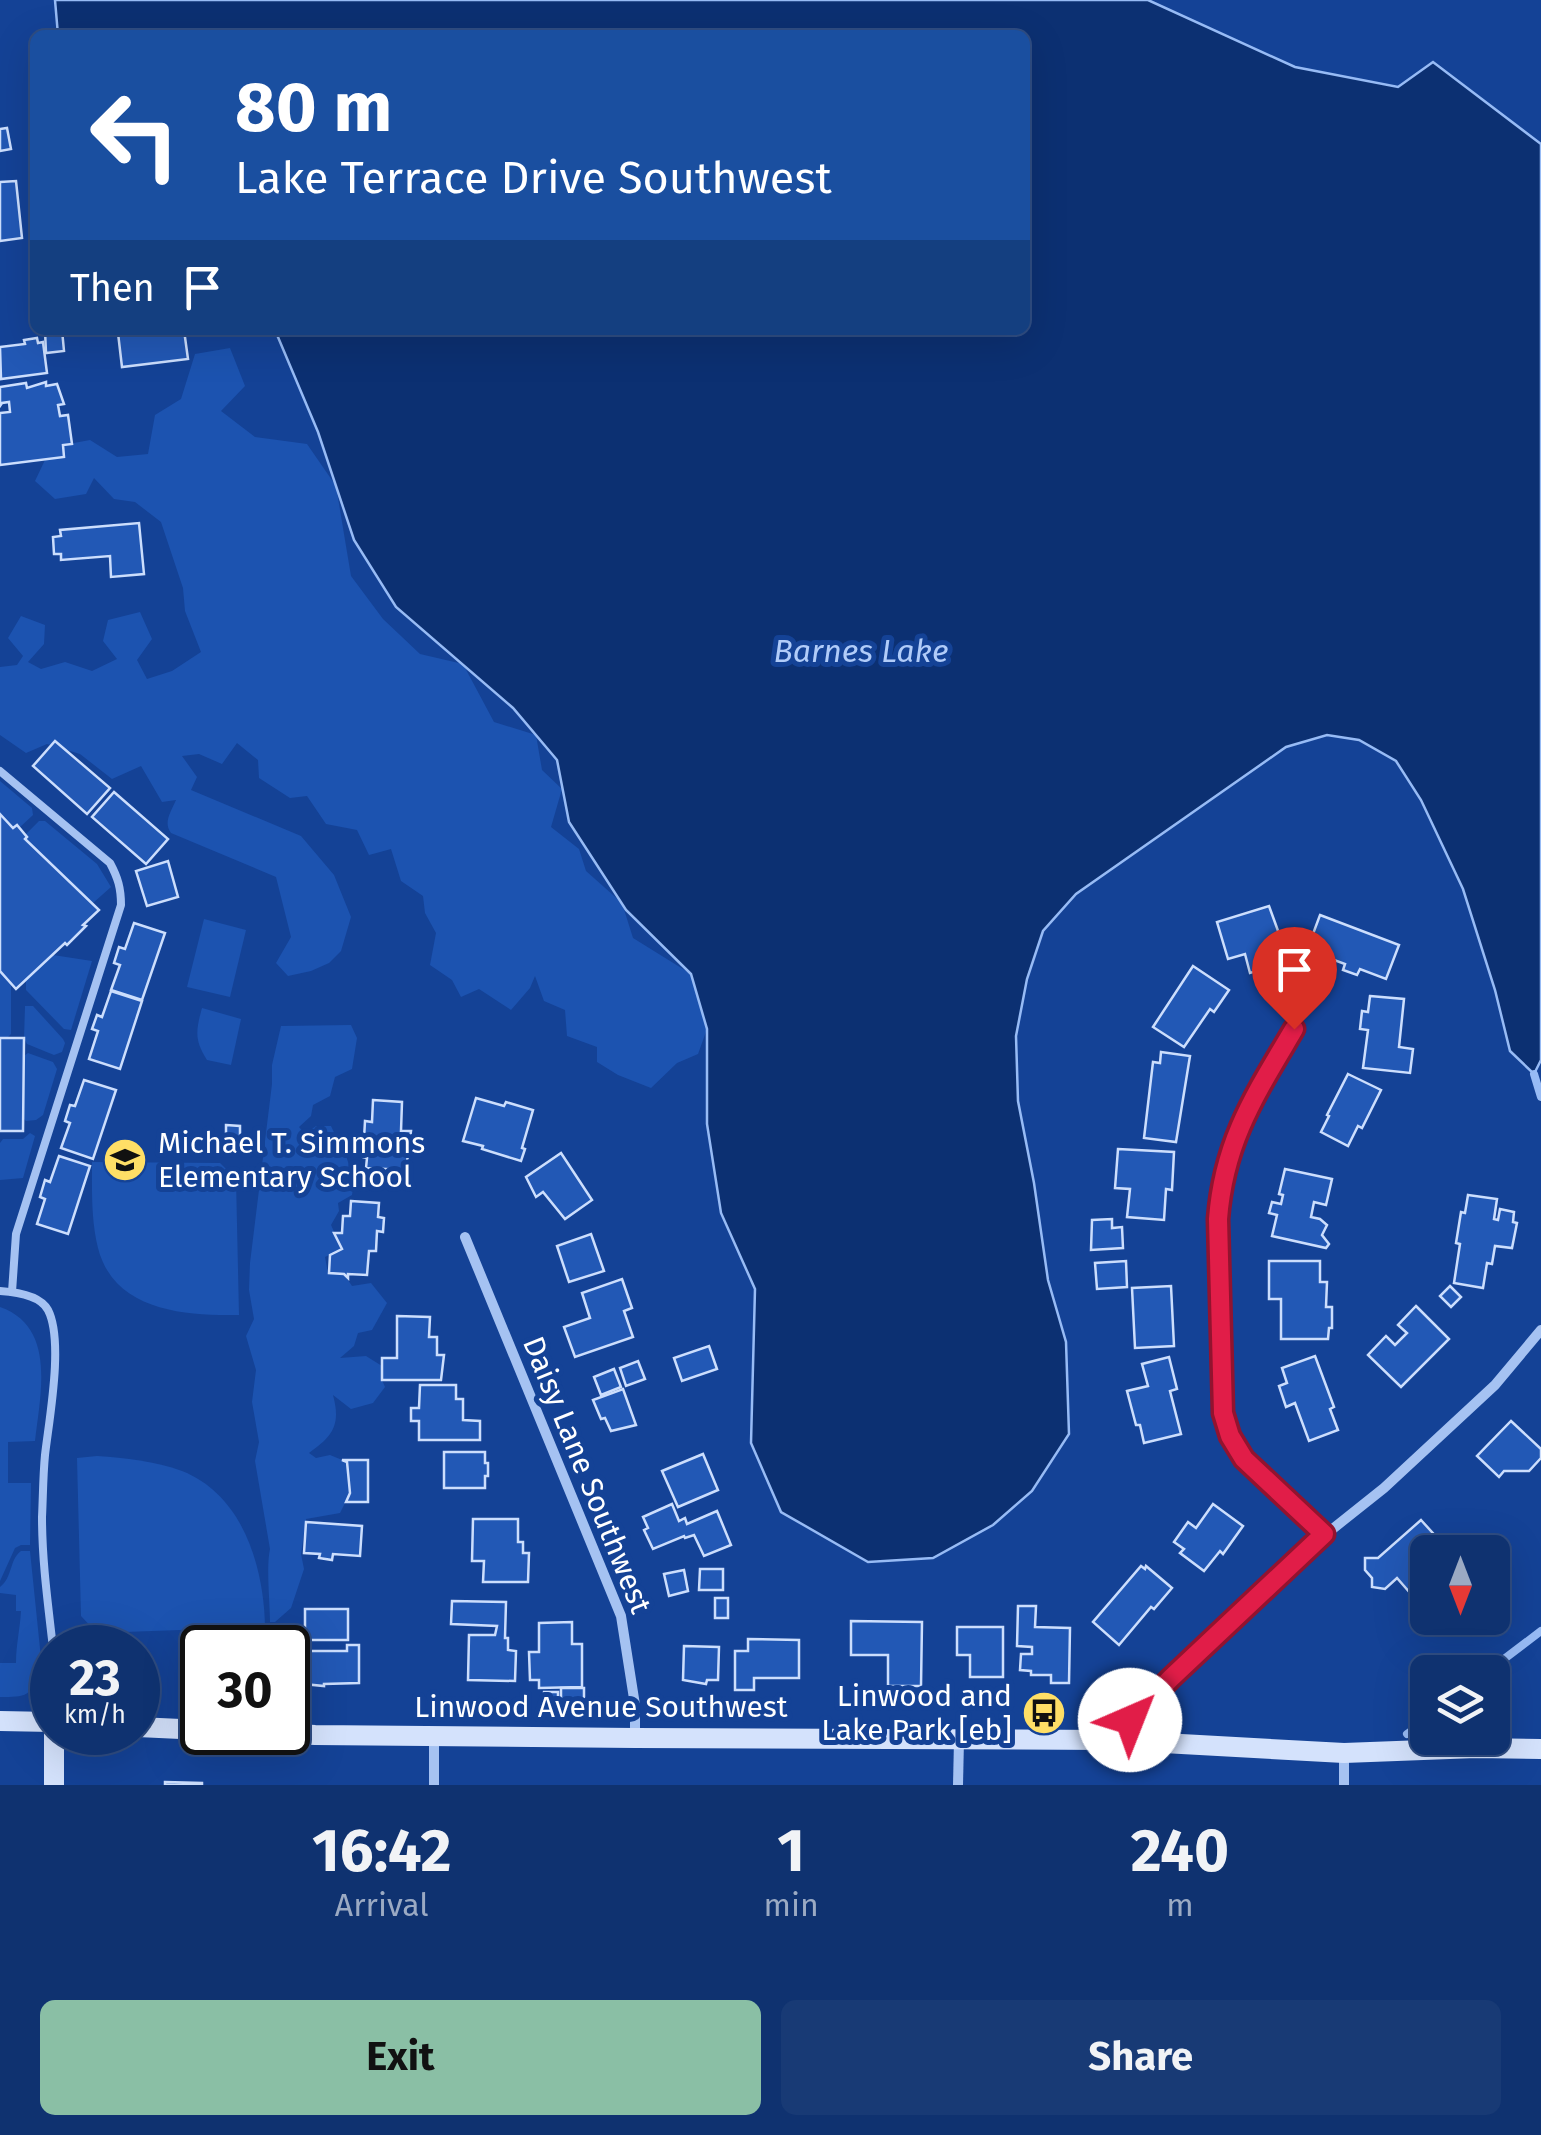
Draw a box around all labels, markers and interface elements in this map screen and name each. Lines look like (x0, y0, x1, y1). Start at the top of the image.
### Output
text: 80 m (235, 66, 392, 150)
icon: left (70, 70, 200, 200)
text: Lake Terrace Drive Southwest (235, 151, 832, 205)
icon: arrive (175, 260, 230, 315)
text: Then (70, 265, 155, 311)
water label: Barnes Lake (774, 632, 948, 670)
pin (1252, 927, 1337, 1030)
icon: arrive (1267, 942, 1322, 997)
place label: Michael T. Simmons Elementary School (158, 1125, 425, 1195)
school or university icon: Michael T. Simmons Elementary School (102, 1137, 148, 1183)
street label: Daisy Lane Southwest (515, 1331, 659, 1619)
north arrow (1410, 1535, 1510, 1635)
map controls (1410, 1535, 1510, 1755)
speed limit sign: 30 (180, 1625, 310, 1755)
text: 23 (69, 1648, 121, 1708)
button: layers (1410, 1655, 1510, 1755)
position arrow (1078, 1668, 1182, 1772)
place label: Linwood and Lake Park [eb] (821, 1678, 1012, 1748)
street label: Linwood Avenue Southwest (414, 1689, 788, 1725)
bus stop icon: Linwood and Lake Park [eb] (1021, 1690, 1067, 1736)
text: km/h (64, 1700, 126, 1730)
text: 16:42 (312, 1815, 452, 1887)
text: 1 (777, 1815, 805, 1887)
text: 240 (1131, 1815, 1229, 1887)
text: Arrival (335, 1886, 429, 1924)
text: min (764, 1886, 819, 1924)
text: m (1166, 1886, 1194, 1924)
button: Exit (40, 2000, 761, 2115)
button: Share (781, 2000, 1501, 2115)

